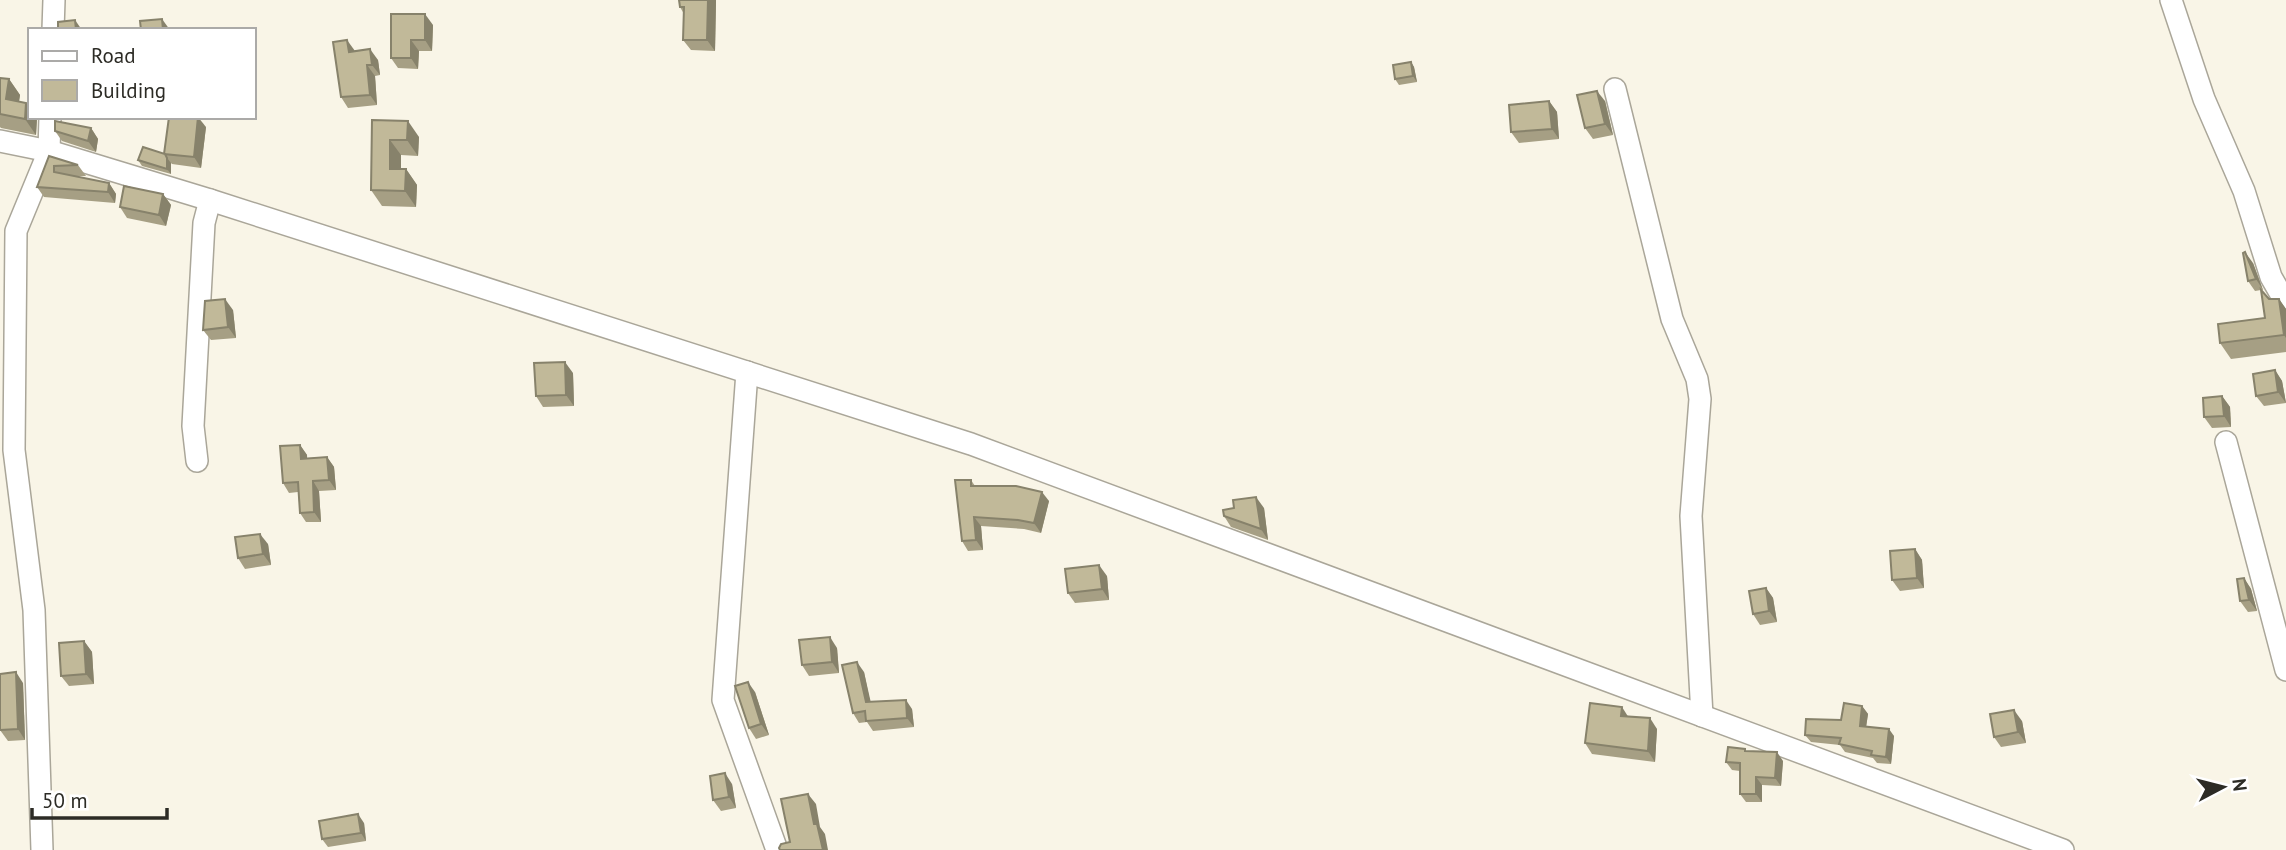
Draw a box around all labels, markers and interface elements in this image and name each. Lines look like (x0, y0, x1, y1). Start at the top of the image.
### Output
legend (28, 28, 256, 119)
text: Road (91, 42, 135, 69)
text: Building (91, 77, 166, 104)
north arrow (2188, 752, 2258, 822)
scale bar (32, 776, 166, 820)
text: N (2227, 777, 2253, 793)
text: 50 m (42, 787, 88, 814)

